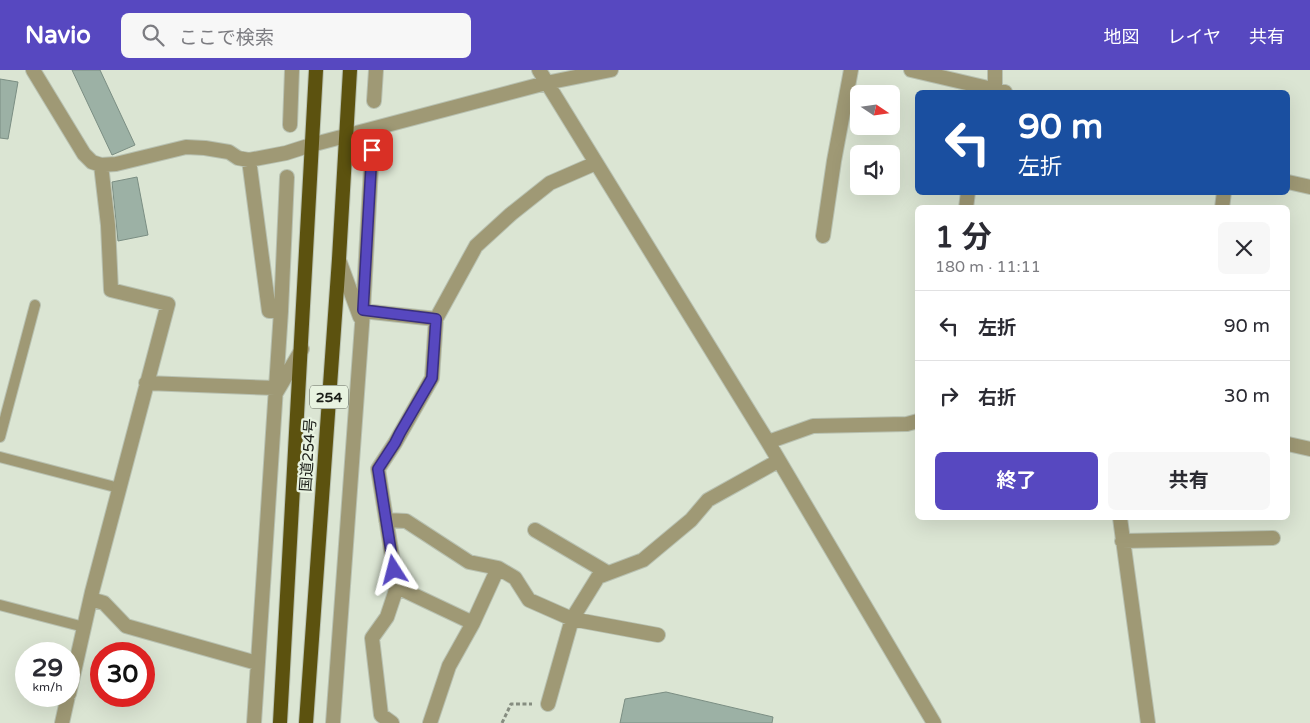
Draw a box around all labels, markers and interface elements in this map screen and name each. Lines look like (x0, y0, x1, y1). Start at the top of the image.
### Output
search box (121, 13, 471, 58)
text: Navio (25, 21, 91, 50)
icon: search (139, 21, 167, 49)
text: 地図 (1104, 26, 1140, 48)
text: レイヤ (1168, 26, 1221, 48)
text: 共有 (1249, 26, 1285, 48)
text: ここで検索 (179, 27, 274, 49)
north arrow (850, 85, 900, 135)
map controls (850, 85, 900, 195)
text: 90 m (1018, 106, 1103, 148)
icon: left (935, 110, 1000, 175)
pin (351, 129, 393, 171)
icon: arrive (358, 136, 386, 164)
button: sound (850, 145, 900, 195)
text: 左折 (1018, 154, 1062, 180)
text: 1 分 (935, 219, 992, 256)
button: close (1218, 222, 1270, 274)
text: 180 m · 11:11 (935, 257, 1041, 277)
icon: left (935, 312, 963, 340)
text: 90 m (1224, 315, 1270, 337)
text: 左折 (978, 317, 1016, 339)
icon: right (935, 382, 963, 410)
text: 30 m (1224, 385, 1270, 407)
road number: 254 (310, 386, 348, 408)
text: 右折 (978, 387, 1016, 409)
street label: 国道254号 (296, 418, 320, 492)
button: 終了 (935, 452, 1098, 510)
button: 共有 (1108, 452, 1270, 510)
position arrow (367, 543, 419, 595)
speed limit sign: 30 (90, 642, 155, 707)
text: 29 (32, 653, 63, 683)
text: km/h (32, 680, 63, 694)

